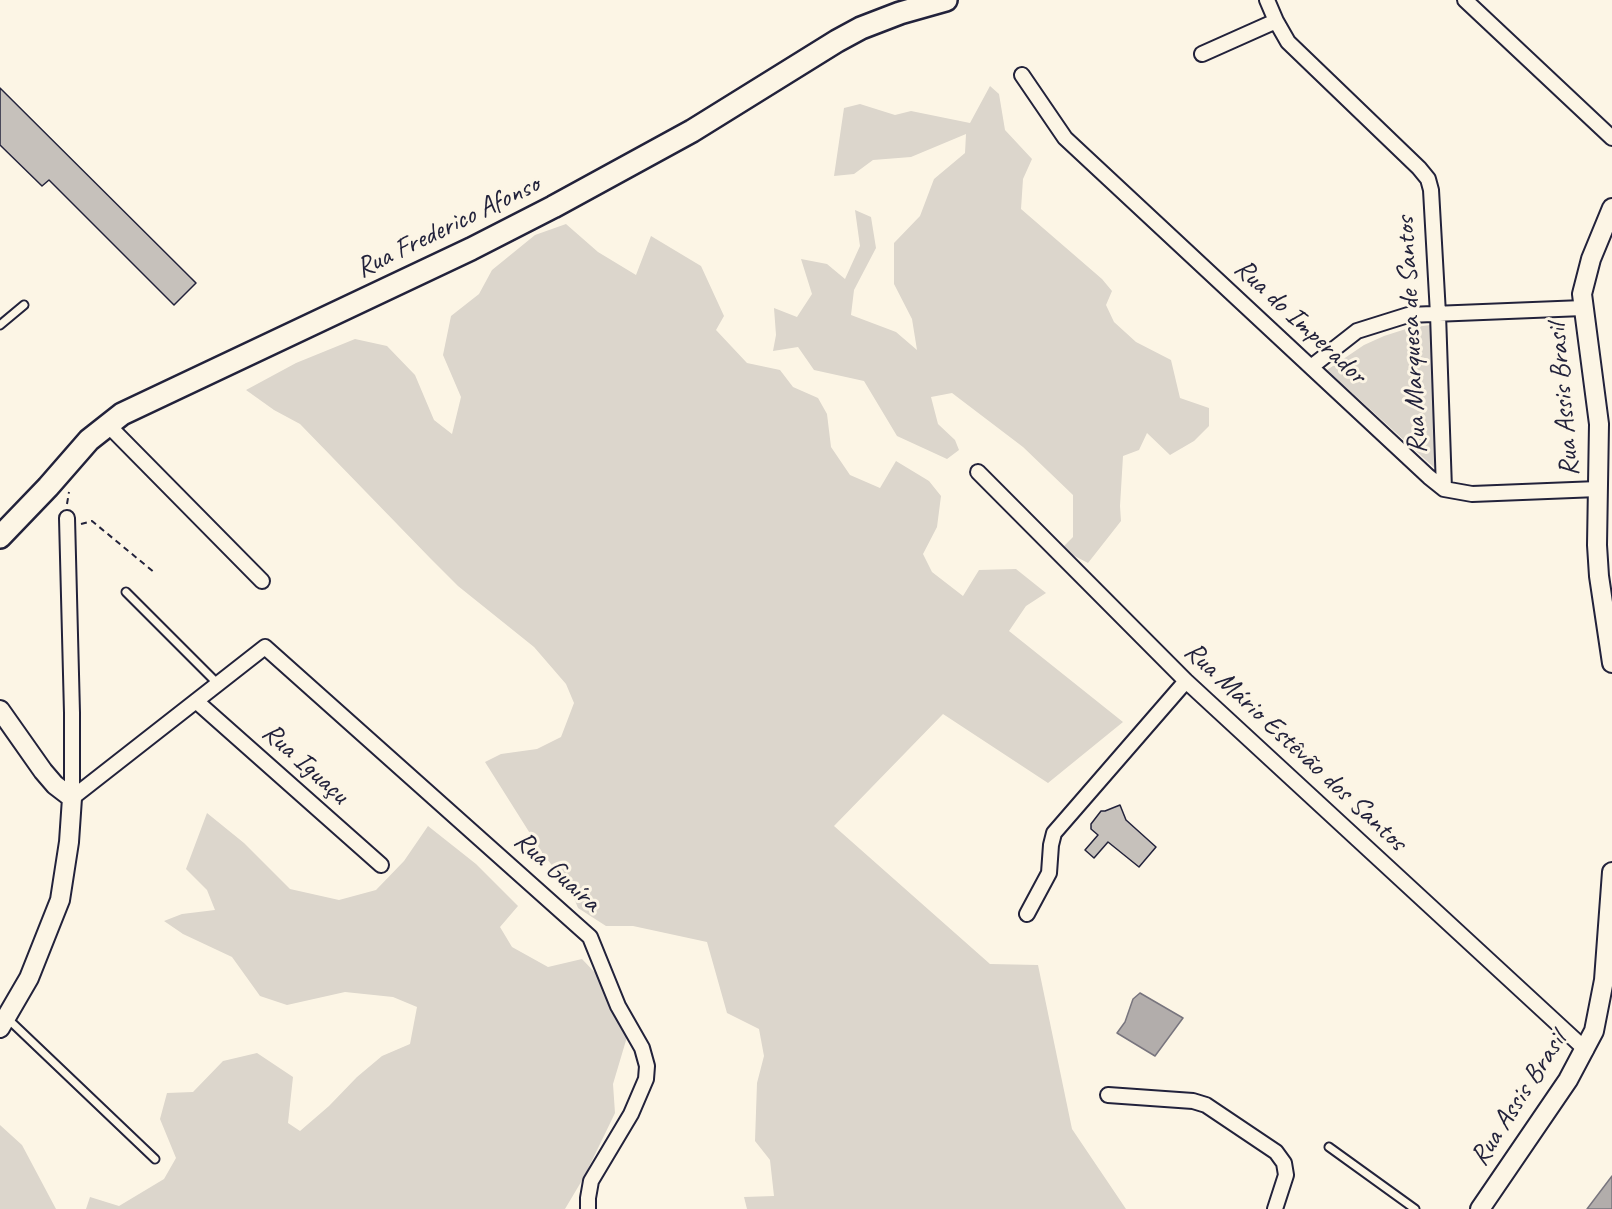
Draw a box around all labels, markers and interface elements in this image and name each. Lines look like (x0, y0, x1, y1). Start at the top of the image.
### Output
street label: Rua Frederico Afonso (351, 168, 545, 286)
street label: Rua Marquesa de Santos (1389, 216, 1435, 454)
street label: Rua do Imperador (1227, 252, 1373, 392)
street label: Rua Assis Brasil (1541, 322, 1587, 478)
street label: Rua Mário Estêvão dos Santos (1177, 635, 1413, 859)
street label: Rua Iguaçu (255, 716, 355, 812)
street label: Rua Guaíra (507, 824, 607, 920)
street label: Rua Assis Brasil (1463, 1026, 1575, 1172)

